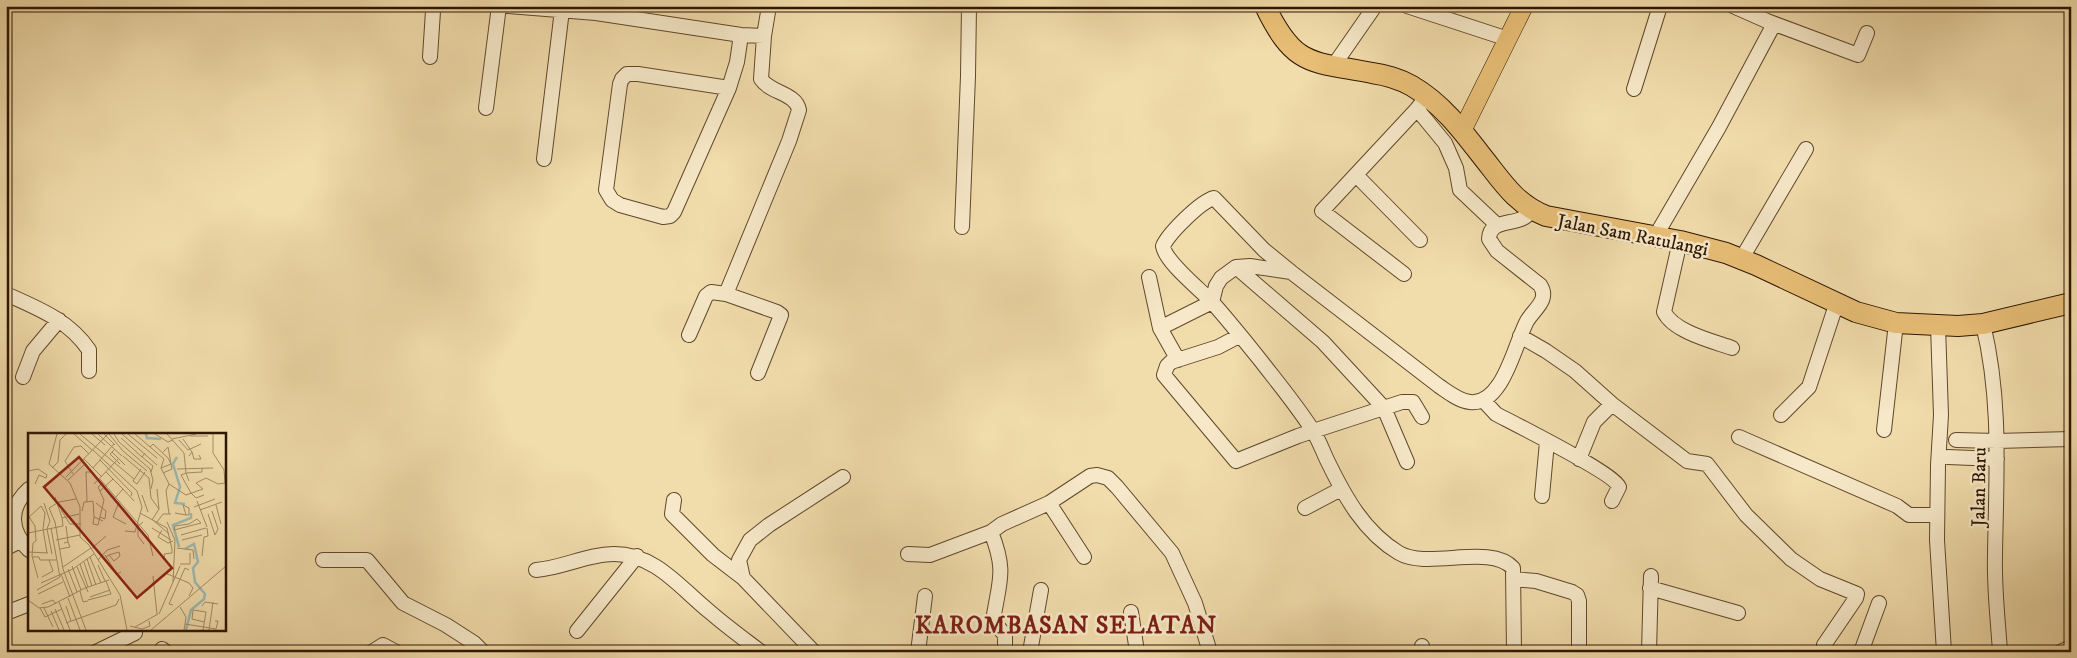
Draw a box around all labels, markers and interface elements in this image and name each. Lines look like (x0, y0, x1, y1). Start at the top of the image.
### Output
street label: Jalan Sam Ratulangi (1553, 209, 1710, 261)
inset map (28, 433, 225, 630)
street label: Jalan Baru (1967, 447, 1992, 529)
district label: KAROMBASAN SELATAN (915, 611, 1217, 641)

